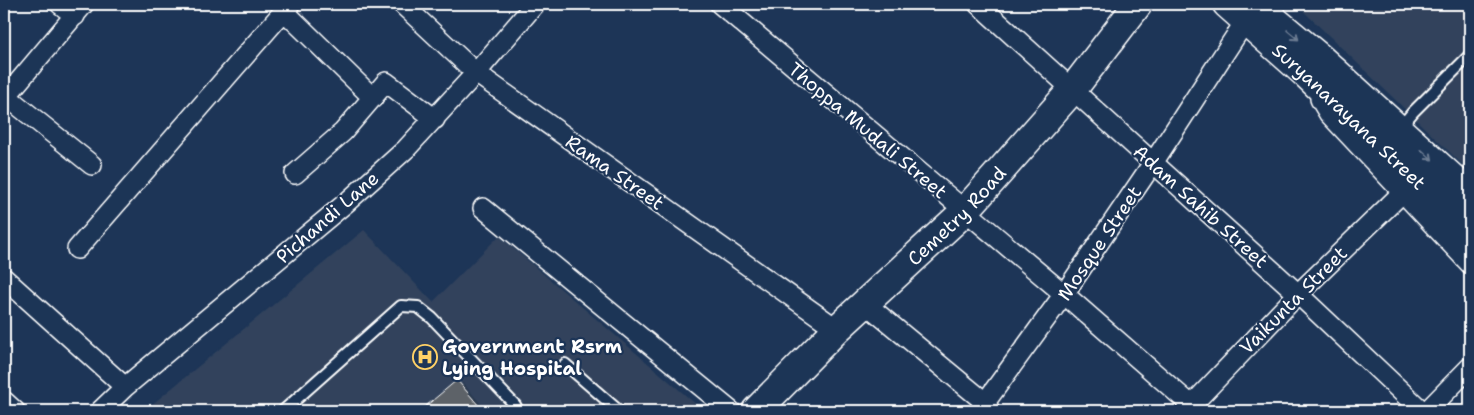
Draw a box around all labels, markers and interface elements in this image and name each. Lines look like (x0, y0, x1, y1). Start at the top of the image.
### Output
one-way arrow (1286, 30, 1299, 41)
street label: Suryanarayana Street (1267, 38, 1431, 195)
street label: Thoppa Mudali Street (783, 57, 952, 204)
street label: Rama Street (560, 129, 669, 216)
street label: Adam Sahib Street (1128, 139, 1273, 274)
one-way arrow (1420, 150, 1433, 161)
street label: Cemetry Road (902, 161, 1012, 271)
street label: Pichandi Lane (271, 166, 384, 269)
street label: Mosque Street (1052, 181, 1147, 306)
street label: Vaikunta Street (1234, 241, 1353, 360)
place label: Government Rsrm Lying Hospital (442, 334, 622, 381)
hospital icon: Government Rsrm Lying Hospital (412, 344, 438, 370)

